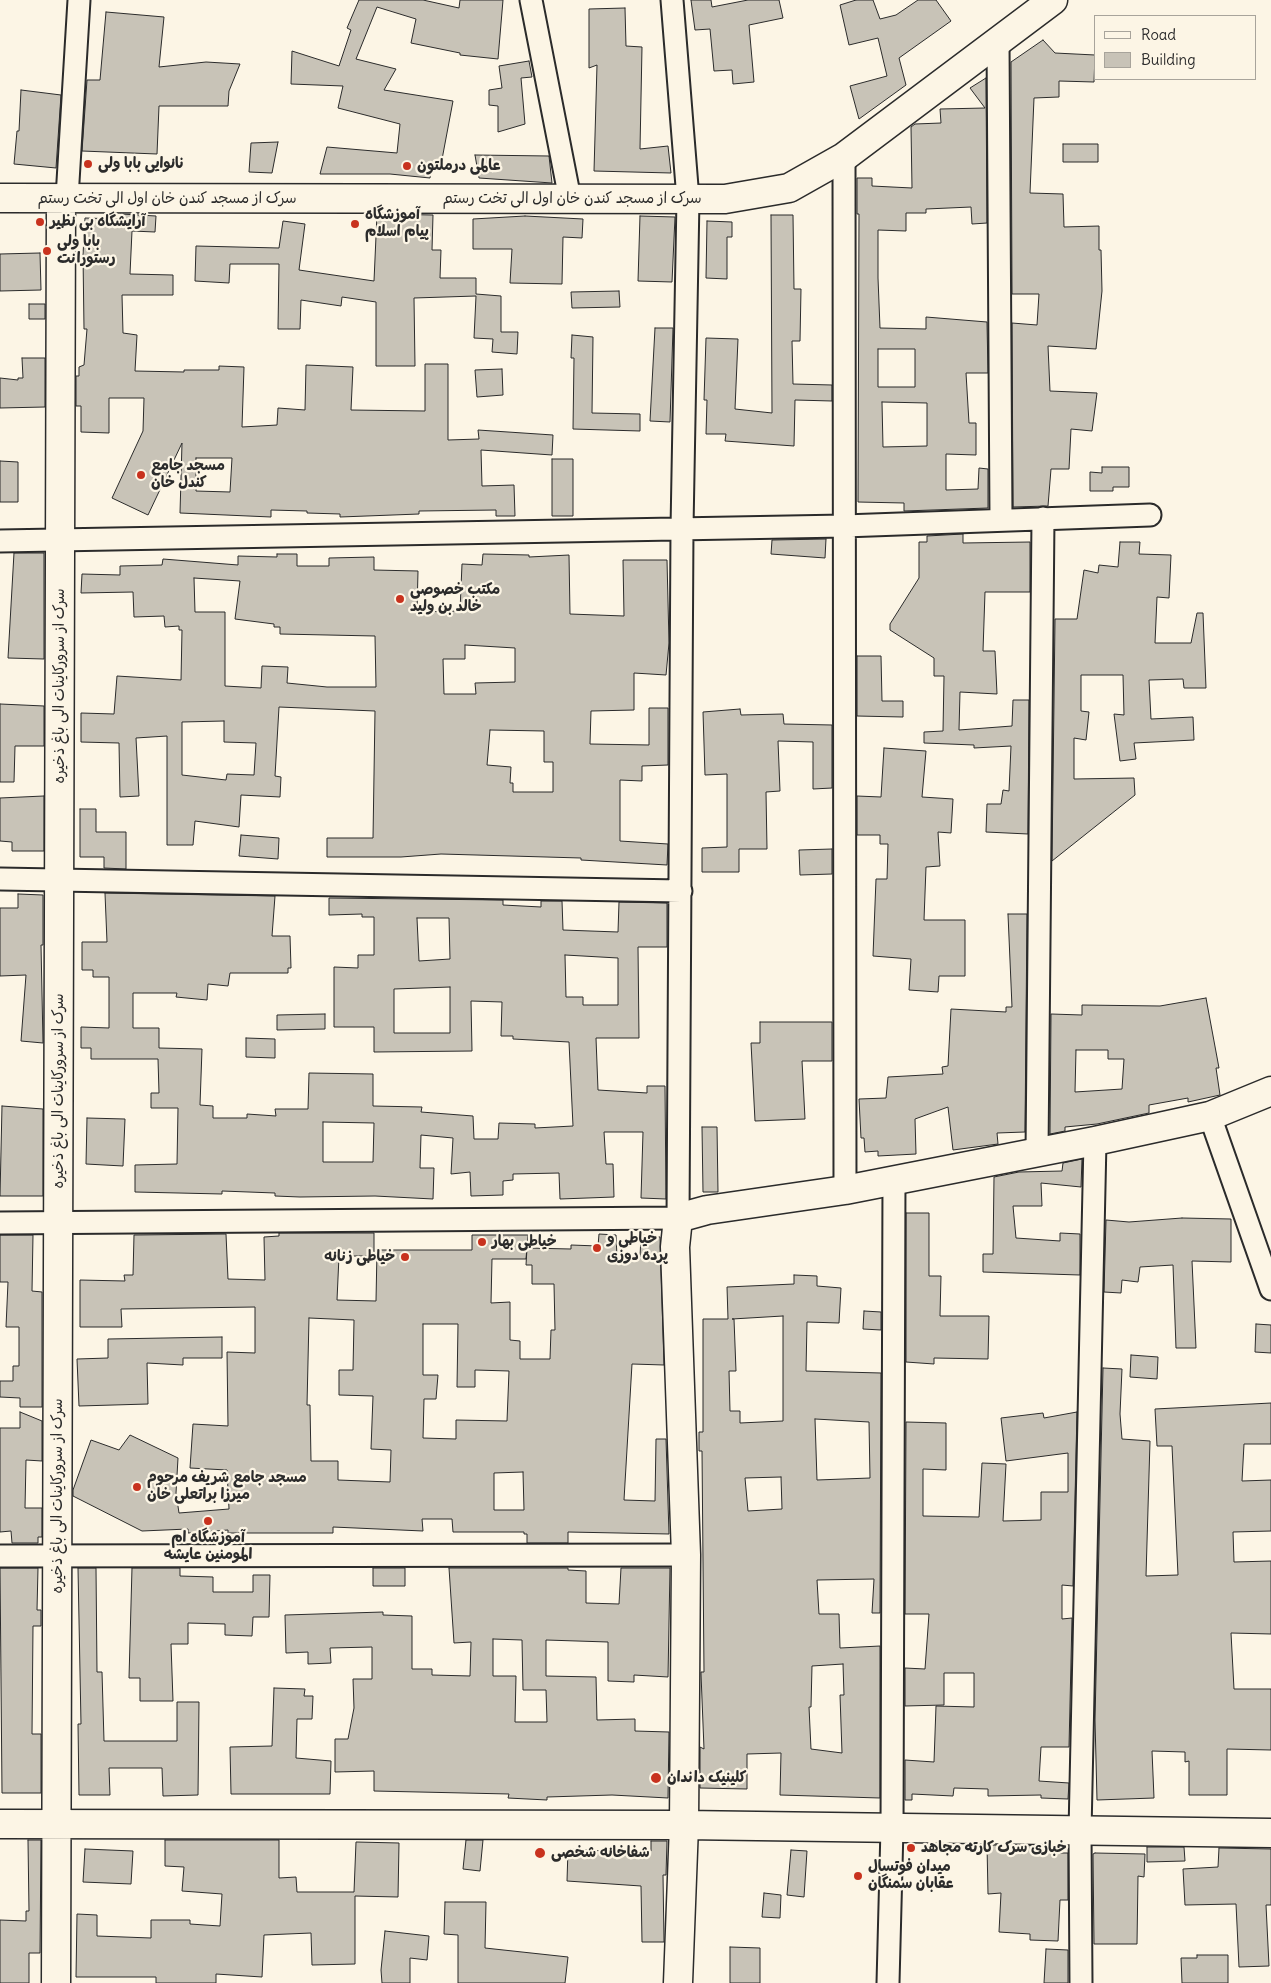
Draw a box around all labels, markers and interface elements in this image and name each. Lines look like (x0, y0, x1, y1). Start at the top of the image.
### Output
legend (1094, 15, 1256, 80)
text: Road (1141, 25, 1176, 44)
text: Building (1141, 50, 1196, 69)
place label: نانوایی بابا ولی (98, 155, 185, 173)
place label: عالمی درملتون (417, 157, 501, 175)
marker: نانوایی بابا ولی (82, 158, 94, 170)
marker: عالمی درملتون (401, 160, 413, 172)
street label: سرک از مسجد کندن خان اول الی تخت رستم (37, 190, 297, 208)
street label: سرک از مسجد کندن خان اول الی تخت رستم (442, 190, 702, 208)
place label: آموزشگاه پیام اسلام (365, 206, 429, 241)
place label: آرایشگاه بی نظیر (50, 213, 145, 231)
marker: آرایشگاه بی نظیر (34, 216, 46, 228)
marker: آموزشگاه پیام اسلام (349, 218, 361, 230)
place label: بابا ولی رستورانت (57, 233, 115, 268)
marker: بابا ولی رستورانت (41, 245, 53, 257)
place label: مسجد جامع کندل خان (151, 457, 225, 492)
marker: مسجد جامع کندل خان (135, 469, 147, 481)
place label: مکتب خصوصی خالد بن ولید (410, 581, 500, 616)
street label: سرک از سرورکاینات الی باغ ذخیره (51, 588, 69, 784)
marker: مکتب خصوصی خالد بن ولید (394, 593, 406, 605)
street label: سرک از سرورکاینات الی باغ ذخیره (50, 993, 68, 1189)
place label: خیاطی و پرده دوزی (607, 1230, 668, 1265)
place label: خیاطی بهار (492, 1233, 557, 1251)
marker: خیاطی بهار (476, 1236, 488, 1248)
marker: خیاطی و پرده دوزی (591, 1242, 603, 1254)
place label: خیاطی زنانه (324, 1248, 395, 1266)
marker: خیاطی زنانه (399, 1251, 411, 1263)
street label: سرک از سرورکاینات الی باغ ذخیره (49, 1398, 67, 1594)
place label: مسجد جامع شریف مرحوم میرزا براتعلی خان (147, 1469, 307, 1504)
marker: مسجد جامع شریف مرحوم میرزا براتعلی خان (131, 1481, 143, 1493)
marker: آموزشگاه ام المومنین عایشه (202, 1515, 214, 1527)
place label: آموزشگاه ام المومنین عایشه (164, 1529, 252, 1564)
place label: کلینیک داندان (667, 1769, 747, 1787)
marker: کلینیک داندان (649, 1771, 663, 1785)
place label: خبازی سرک کارته مجاهد (921, 1839, 1067, 1857)
marker: خبازی سرک کارته مجاهد (905, 1842, 917, 1854)
place label: شفاخانه شخصی (551, 1844, 649, 1862)
marker: شفاخانه شخصی (533, 1846, 547, 1860)
place label: میدان فوتسال عقابان سمنگان (868, 1858, 954, 1893)
marker: میدان فوتسال عقابان سمنگان (852, 1870, 864, 1882)

